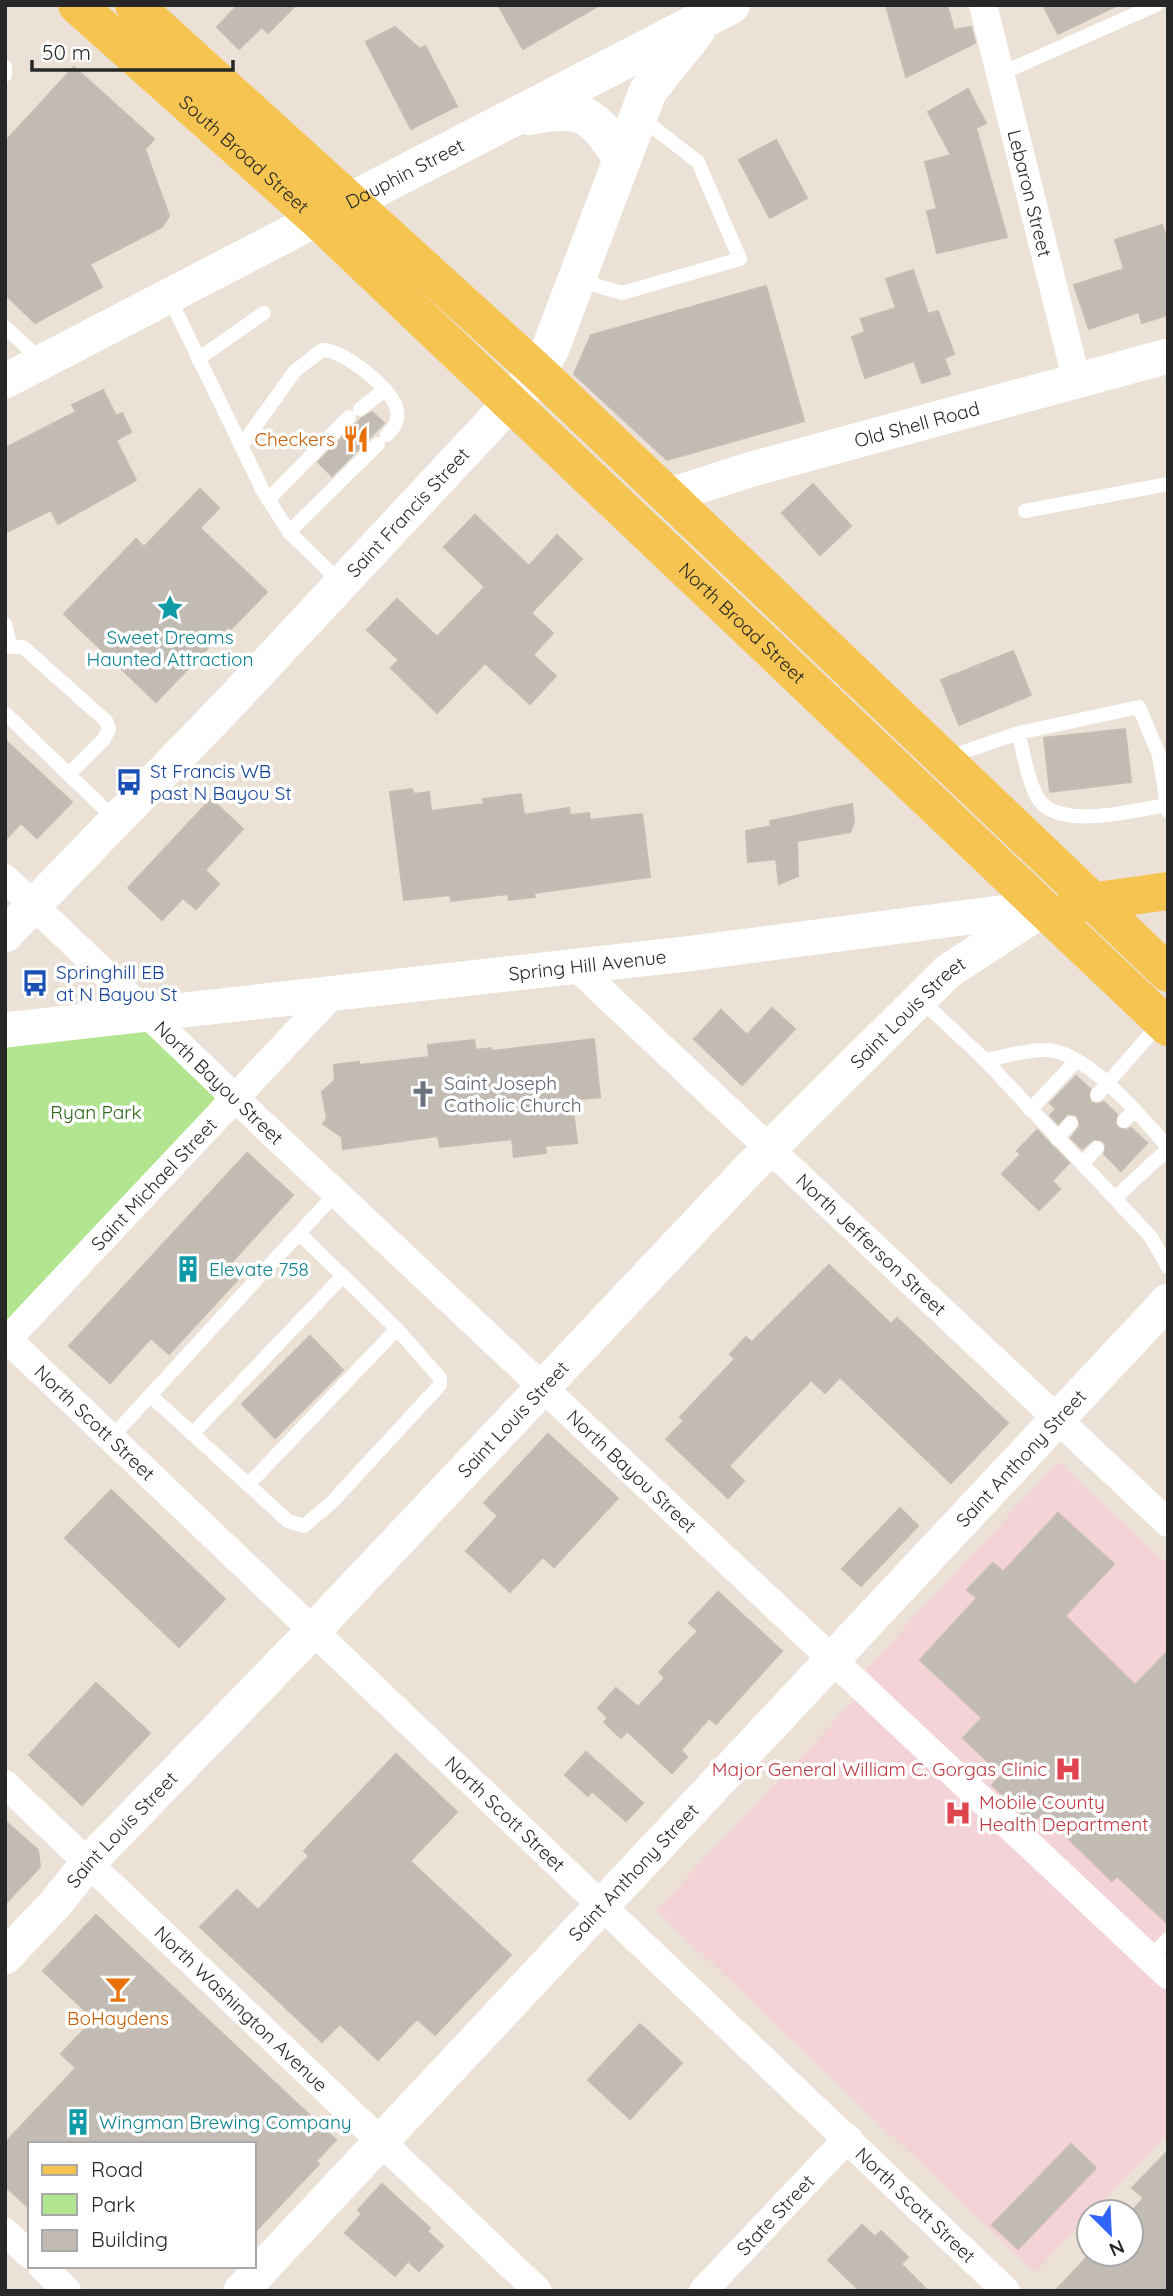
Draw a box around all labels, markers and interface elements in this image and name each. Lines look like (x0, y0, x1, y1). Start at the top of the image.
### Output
scale bar (32, 28, 233, 72)
text: 50 m (42, 39, 91, 65)
street label: South Broad Street (174, 90, 314, 218)
street label: Lebaron Street (1003, 127, 1057, 259)
street label: Dauphin Street (341, 133, 468, 214)
street label: Old Shell Road (852, 396, 982, 453)
restaurant icon: Checkers (341, 424, 371, 454)
place label: Checkers (255, 427, 335, 451)
street label: Saint Francis Street (341, 442, 474, 582)
street label: North Broad Street (674, 557, 811, 689)
place icon: Sweet Dreams Haunted Attraction (155, 593, 185, 623)
place label: Sweet Dreams Haunted Attraction (86, 625, 254, 671)
place label: St Francis WB past N Bayou St (150, 759, 292, 805)
bus stop icon: St Francis WB past N Bayou St (114, 767, 144, 797)
street label: Spring Hill Avenue (507, 944, 667, 986)
street label: Saint Louis Street (845, 951, 970, 1074)
place label: Springhill EB at N Bayou St (56, 960, 177, 1006)
bus stop icon: Springhill EB at N Bayou St (20, 968, 50, 998)
street label: North Bayou Street (150, 1015, 289, 1150)
place label: Saint Joseph Catholic Church (444, 1071, 582, 1117)
church icon: Saint Joseph Catholic Church (408, 1079, 438, 1109)
park label: Ryan Park (50, 1100, 142, 1124)
street label: Saint Michael Street (86, 1113, 222, 1255)
street label: North Jefferson Street (791, 1168, 951, 1321)
building icon: Elevate 758 (173, 1254, 203, 1284)
place label: Elevate 758 (209, 1257, 309, 1281)
street label: Saint Louis Street (452, 1356, 574, 1482)
street label: North Scott Street (30, 1360, 160, 1485)
street label: Saint Anthony Street (951, 1384, 1091, 1532)
street label: North Bayou Street (562, 1404, 702, 1538)
street label: North Scott Street (440, 1751, 570, 1877)
hospital icon: Major General William C. Gorgas Clinic (1053, 1754, 1083, 1784)
place label: Major General William C. Gorgas Clinic (712, 1757, 1047, 1781)
street label: Saint Louis Street (61, 1766, 182, 1893)
place label: Mobile County Health Department (979, 1790, 1149, 1836)
street label: Saint Anthony Street (563, 1798, 704, 1946)
hospital icon: Mobile County Health Department (943, 1798, 973, 1828)
street label: North Washington Avenue (149, 1921, 333, 2097)
bar icon: BoHaydens (103, 1974, 133, 2004)
place label: BoHaydens (67, 2006, 169, 2030)
building icon: Wingman Brewing Company (63, 2107, 93, 2137)
place label: Wingman Brewing Company (99, 2110, 352, 2134)
legend (28, 2142, 256, 2268)
street label: North Scott Street (850, 2142, 981, 2268)
text: Road (91, 2156, 143, 2182)
street label: State Street (731, 2169, 819, 2260)
text: Park (91, 2191, 135, 2217)
north arrow (1075, 2198, 1145, 2268)
text: Building (91, 2226, 168, 2252)
text: N (1106, 2235, 1128, 2262)

